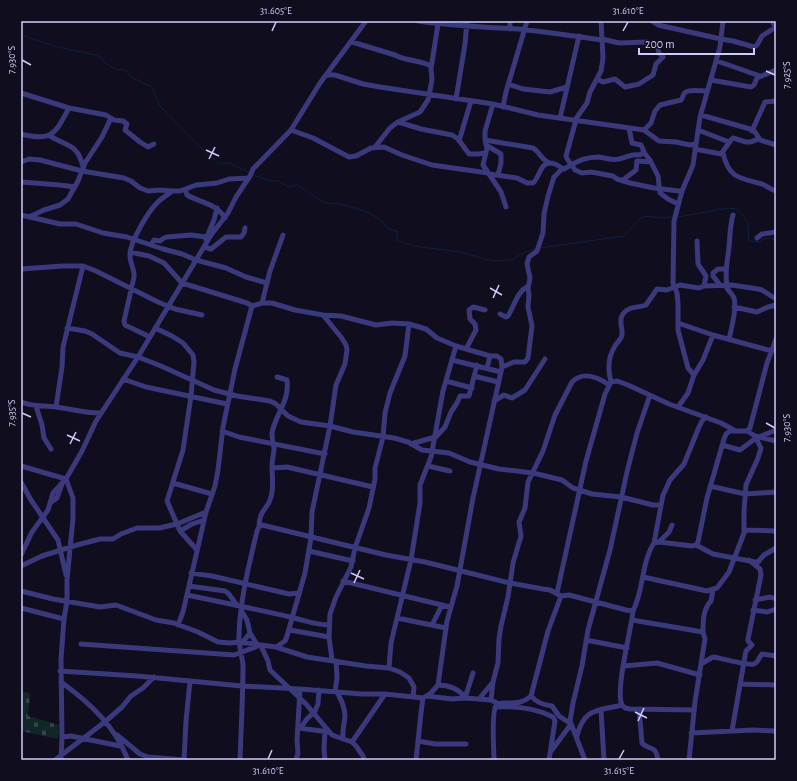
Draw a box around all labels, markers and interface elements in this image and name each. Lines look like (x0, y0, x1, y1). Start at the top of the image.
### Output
text: 31.605°E (260, 6, 292, 16)
text: 31.610°E (612, 6, 644, 16)
scale bar (639, 30, 754, 56)
text: 200 m (645, 38, 675, 50)
text: 7.930°S (7, 46, 17, 74)
text: 7.925°S (782, 61, 792, 89)
text: 7.935°S (7, 399, 17, 427)
text: 7.930°S (782, 414, 792, 442)
text: 31.610°E (252, 766, 284, 776)
text: 31.615°E (604, 766, 634, 776)

